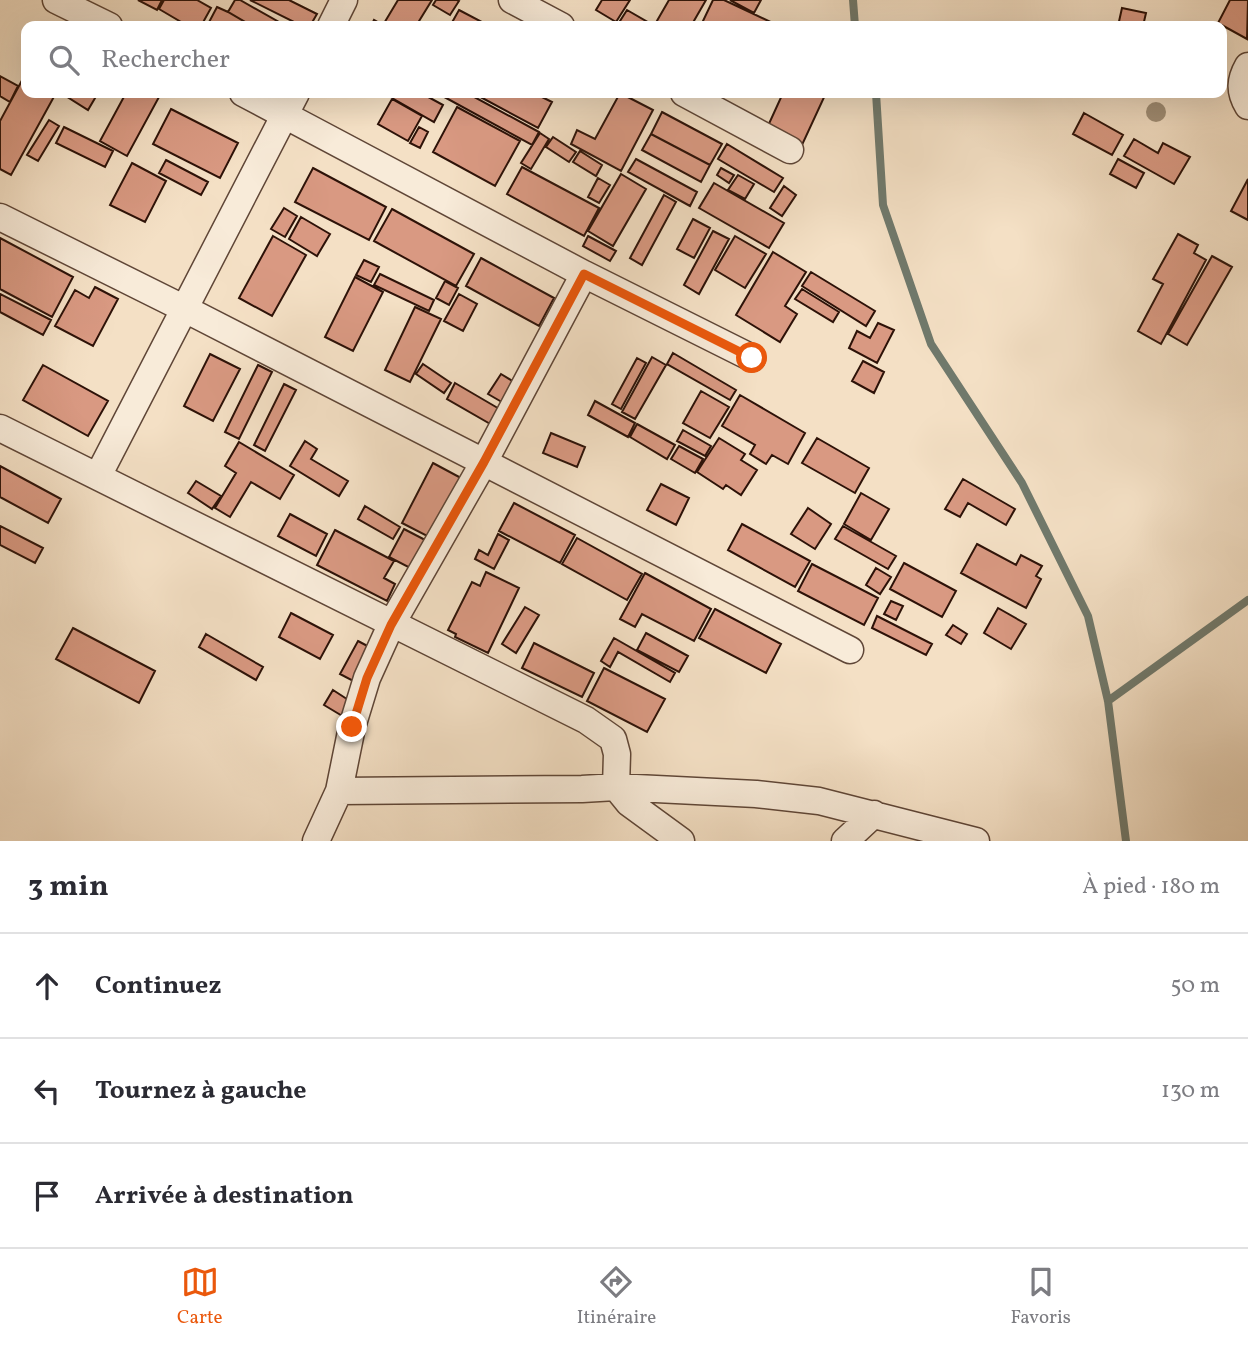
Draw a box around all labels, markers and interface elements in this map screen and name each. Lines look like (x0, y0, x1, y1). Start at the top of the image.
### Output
search box (21, 21, 1227, 98)
icon: search (45, 41, 83, 79)
text: Rechercher (101, 42, 230, 78)
route start (736, 342, 767, 373)
route end (336, 711, 367, 742)
text: 3 min (28, 866, 109, 908)
text: À pied · 180 m (1082, 871, 1220, 903)
icon: ahead (28, 967, 66, 1005)
text: Continuez (95, 968, 221, 1004)
text: 50 m (1171, 970, 1220, 1002)
icon: left (28, 1072, 66, 1110)
text: Tournez à gauche (95, 1073, 307, 1109)
text: 130 m (1161, 1075, 1220, 1107)
icon: arrive (28, 1177, 66, 1215)
text: Arrivée à destination (95, 1178, 354, 1214)
tab: Carte (177, 1263, 222, 1331)
tab: Itinéraire (577, 1263, 656, 1331)
tab: Favoris (1010, 1263, 1071, 1331)

